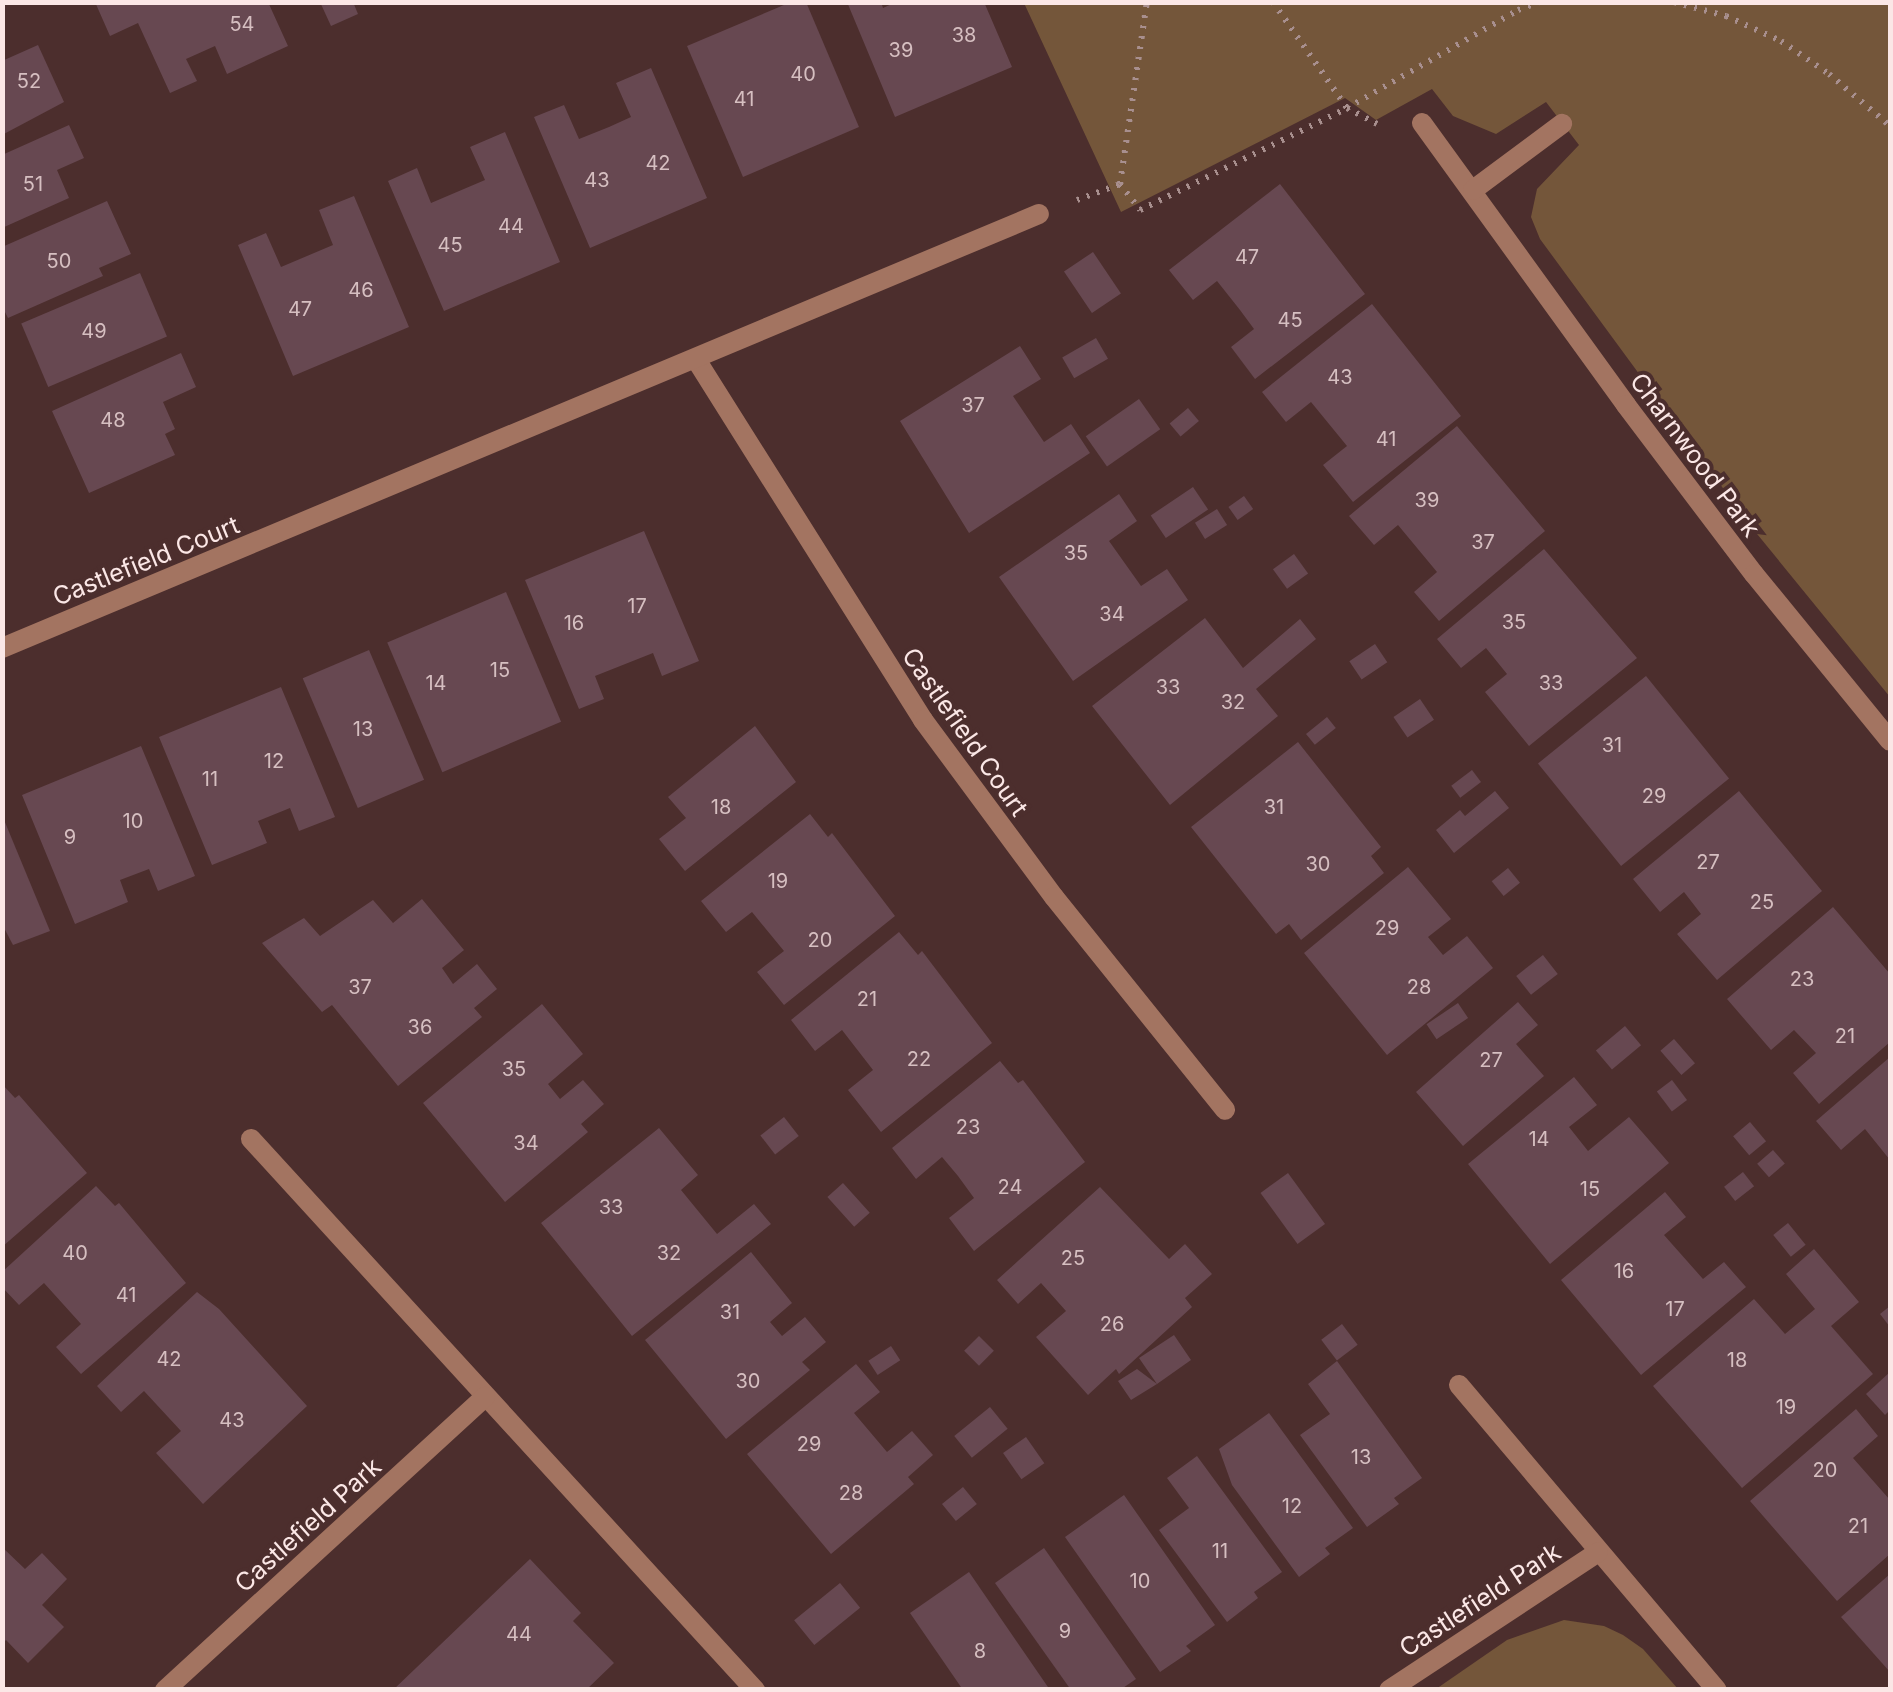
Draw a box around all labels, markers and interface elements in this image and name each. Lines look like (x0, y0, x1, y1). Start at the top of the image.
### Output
house number: 54 (229, 12, 255, 36)
house number: 38 (952, 23, 976, 47)
house number: 39 (889, 38, 913, 62)
house number: 40 (790, 62, 816, 86)
house number: 52 (17, 69, 41, 93)
house number: 41 (734, 87, 754, 111)
house number: 42 (645, 151, 671, 175)
house number: 43 (584, 168, 610, 192)
house number: 51 (23, 172, 43, 196)
house number: 44 (498, 214, 524, 238)
house number: 45 (437, 233, 463, 257)
house number: 47 (1235, 245, 1259, 269)
house number: 50 (47, 249, 71, 273)
house number: 46 (348, 278, 374, 302)
house number: 47 (288, 297, 312, 321)
house number: 45 (1277, 308, 1303, 332)
house number: 49 (81, 319, 107, 343)
house number: 43 (1327, 365, 1353, 389)
street label: Charnwood Park (1624, 367, 1766, 543)
house number: 37 (961, 393, 985, 417)
house number: 48 (100, 408, 126, 432)
house number: 41 (1376, 427, 1396, 451)
house number: 39 (1415, 488, 1439, 512)
street label: Castlefield Court (48, 510, 244, 612)
house number: 37 (1471, 530, 1495, 554)
house number: 35 (1064, 541, 1088, 565)
house number: 17 (627, 594, 647, 618)
house number: 34 (1099, 602, 1125, 626)
house number: 35 (1502, 610, 1526, 634)
house number: 16 (564, 611, 584, 635)
street label: Castlefield Court (896, 642, 1034, 822)
house number: 15 (490, 658, 510, 682)
house number: 14 (425, 671, 447, 695)
house number: 33 (1539, 671, 1563, 695)
house number: 33 (1156, 675, 1180, 699)
house number: 32 (1221, 690, 1245, 714)
house number: 13 (353, 717, 373, 741)
house number: 31 (1602, 733, 1622, 757)
house number: 12 (264, 749, 284, 773)
house number: 11 (202, 767, 218, 791)
house number: 29 (1642, 784, 1666, 808)
house number: 18 (711, 795, 731, 819)
house number: 31 (1264, 795, 1284, 819)
house number: 10 (123, 809, 143, 833)
house number: 9 (64, 825, 76, 849)
house number: 27 (1696, 850, 1720, 874)
house number: 30 (1306, 852, 1330, 876)
house number: 19 (768, 869, 788, 893)
house number: 25 (1750, 890, 1774, 914)
house number: 29 (1375, 916, 1399, 940)
house number: 20 (808, 928, 832, 952)
house number: 23 (1790, 967, 1814, 991)
house number: 37 (348, 975, 372, 999)
house number: 28 (1407, 975, 1431, 999)
house number: 21 (857, 987, 877, 1011)
house number: 36 (408, 1015, 432, 1039)
house number: 21 (1835, 1024, 1855, 1048)
house number: 22 (907, 1047, 931, 1071)
house number: 27 (1479, 1048, 1503, 1072)
house number: 35 (502, 1057, 526, 1081)
house number: 23 (956, 1115, 980, 1139)
house number: 14 (1528, 1127, 1550, 1151)
house number: 34 (513, 1131, 539, 1155)
house number: 24 (998, 1175, 1022, 1199)
house number: 15 (1580, 1177, 1600, 1201)
house number: 33 (599, 1195, 623, 1219)
house number: 40 (62, 1241, 88, 1265)
house number: 32 (657, 1241, 681, 1265)
house number: 25 (1061, 1246, 1085, 1270)
house number: 16 (1614, 1259, 1634, 1283)
house number: 41 (116, 1283, 136, 1307)
house number: 17 (1665, 1297, 1685, 1321)
house number: 31 (720, 1300, 740, 1324)
house number: 26 (1100, 1312, 1124, 1336)
house number: 42 (156, 1347, 182, 1371)
house number: 18 (1727, 1348, 1747, 1372)
house number: 30 (736, 1369, 760, 1393)
house number: 19 (1776, 1395, 1796, 1419)
house number: 43 (219, 1408, 245, 1432)
house number: 29 (797, 1432, 821, 1456)
house number: 13 (1351, 1445, 1371, 1469)
street label: Castlefield Park (229, 1452, 387, 1598)
house number: 20 (1813, 1458, 1837, 1482)
house number: 28 (839, 1481, 863, 1505)
house number: 12 (1282, 1494, 1302, 1518)
house number: 21 (1848, 1514, 1868, 1538)
street label: Castlefield Park (1394, 1537, 1566, 1663)
house number: 11 (1212, 1539, 1228, 1563)
house number: 10 (1130, 1569, 1150, 1593)
house number: 9 (1059, 1619, 1071, 1643)
house number: 44 (506, 1622, 532, 1646)
house number: 8 (974, 1639, 986, 1663)

